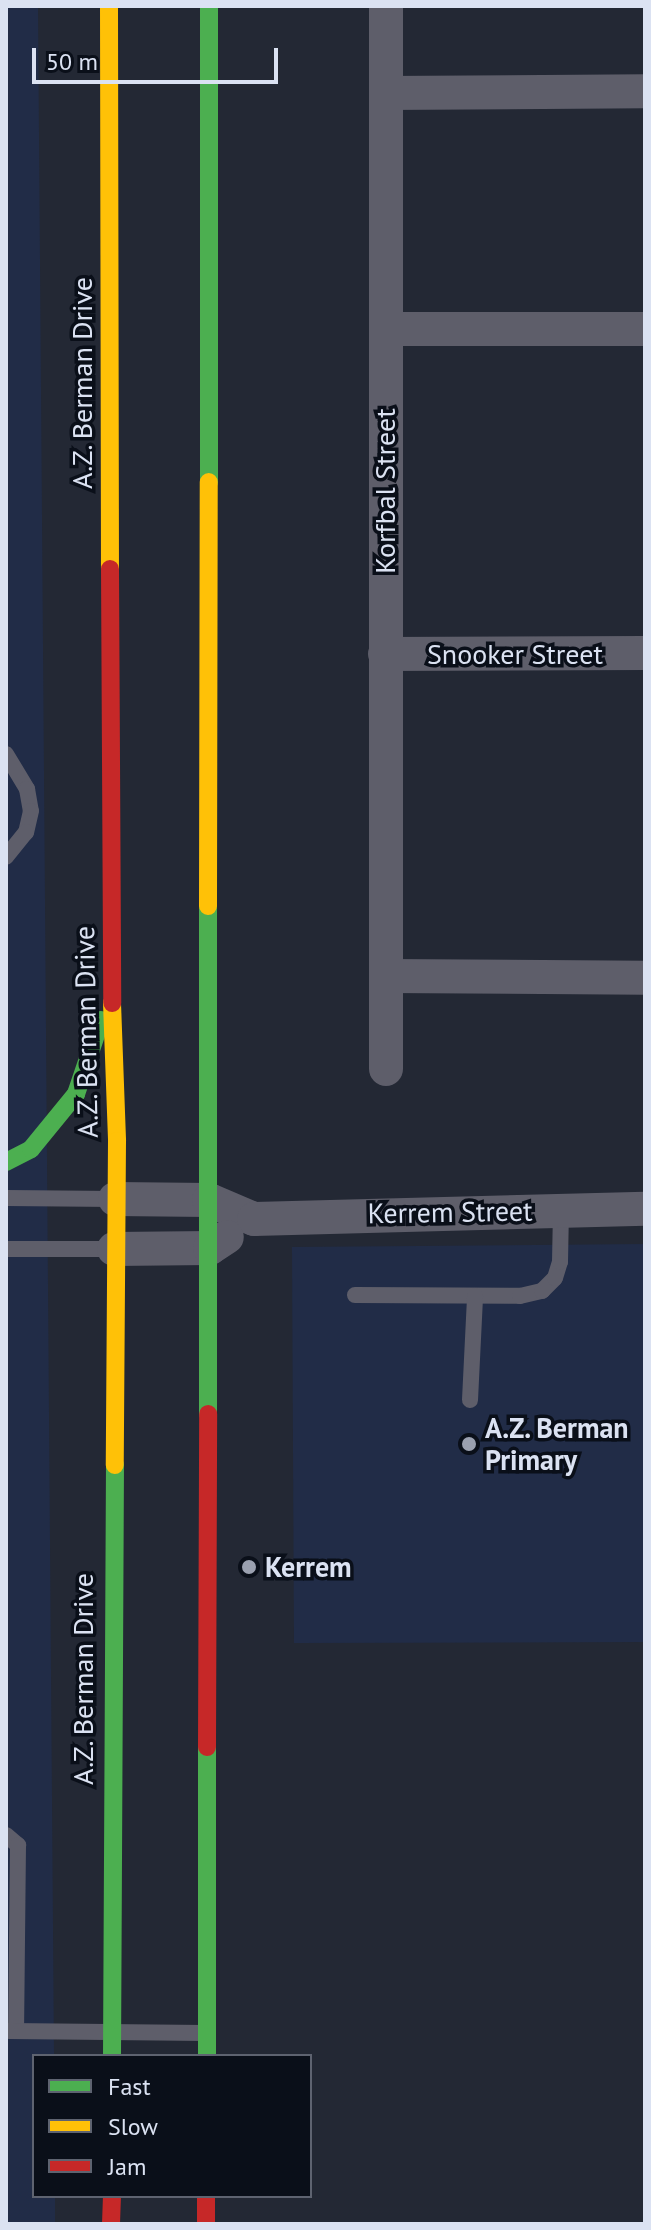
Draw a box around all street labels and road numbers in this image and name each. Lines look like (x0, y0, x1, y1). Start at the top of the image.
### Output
street label: A.Z. Berman Drive (65, 276, 99, 490)
street label: Korfbal Street (368, 408, 402, 574)
street label: Snooker Street (427, 637, 603, 671)
street label: A.Z. Berman Drive (67, 925, 105, 1139)
street label: Kerrem Street (367, 1194, 533, 1230)
street label: A.Z. Berman Drive (66, 1572, 100, 1786)

